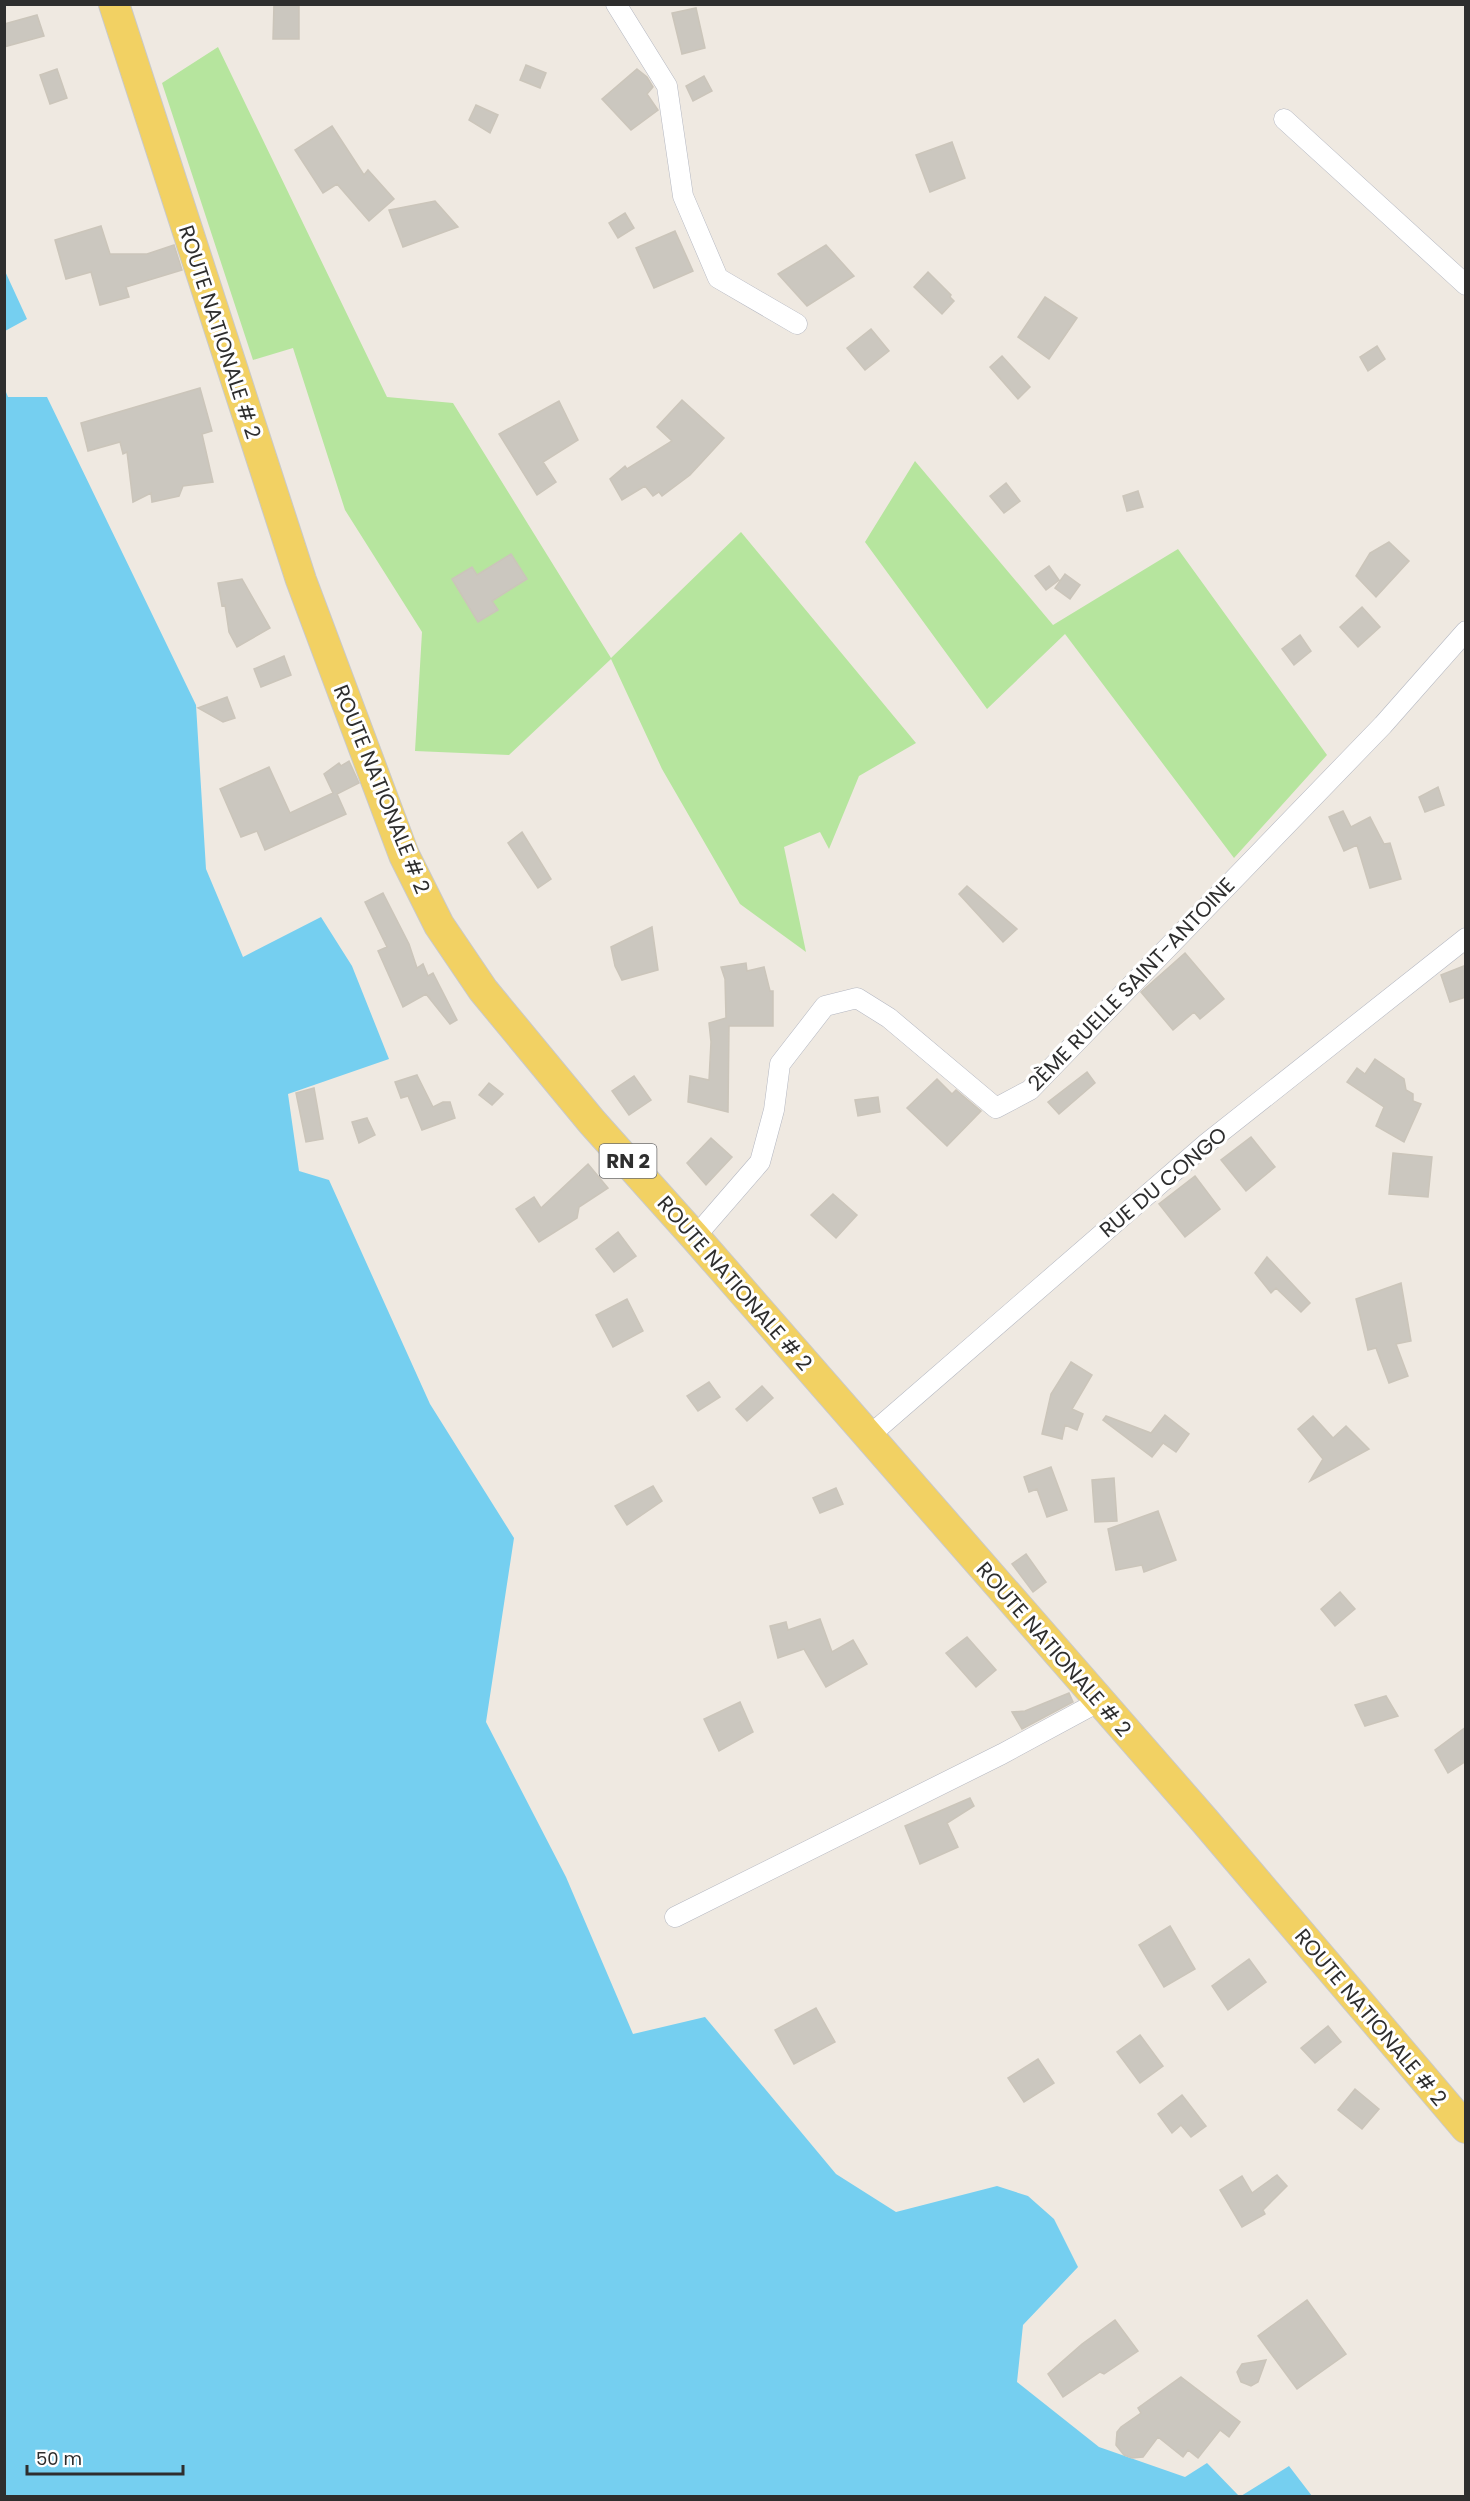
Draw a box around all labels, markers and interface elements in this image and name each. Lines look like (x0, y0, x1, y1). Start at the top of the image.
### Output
street label: ROUTE NATIONALE # 2 (172, 222, 268, 442)
street label: ROUTE NATIONALE # 2 (327, 680, 437, 898)
street label: 2ÈME RUELLE SAINT-ANTOINE (1021, 871, 1241, 1097)
street label: RUE DU CONGO (1093, 1120, 1233, 1244)
road number: RN 2 (600, 1144, 656, 1178)
street label: ROUTE NATIONALE # 2 (651, 1189, 819, 1377)
street label: ROUTE NATIONALE # 2 (970, 1555, 1138, 1743)
street label: ROUTE NATIONALE # 2 (1288, 1922, 1454, 2112)
scale bar (27, 2438, 183, 2476)
text: 50 m (36, 2446, 82, 2471)

